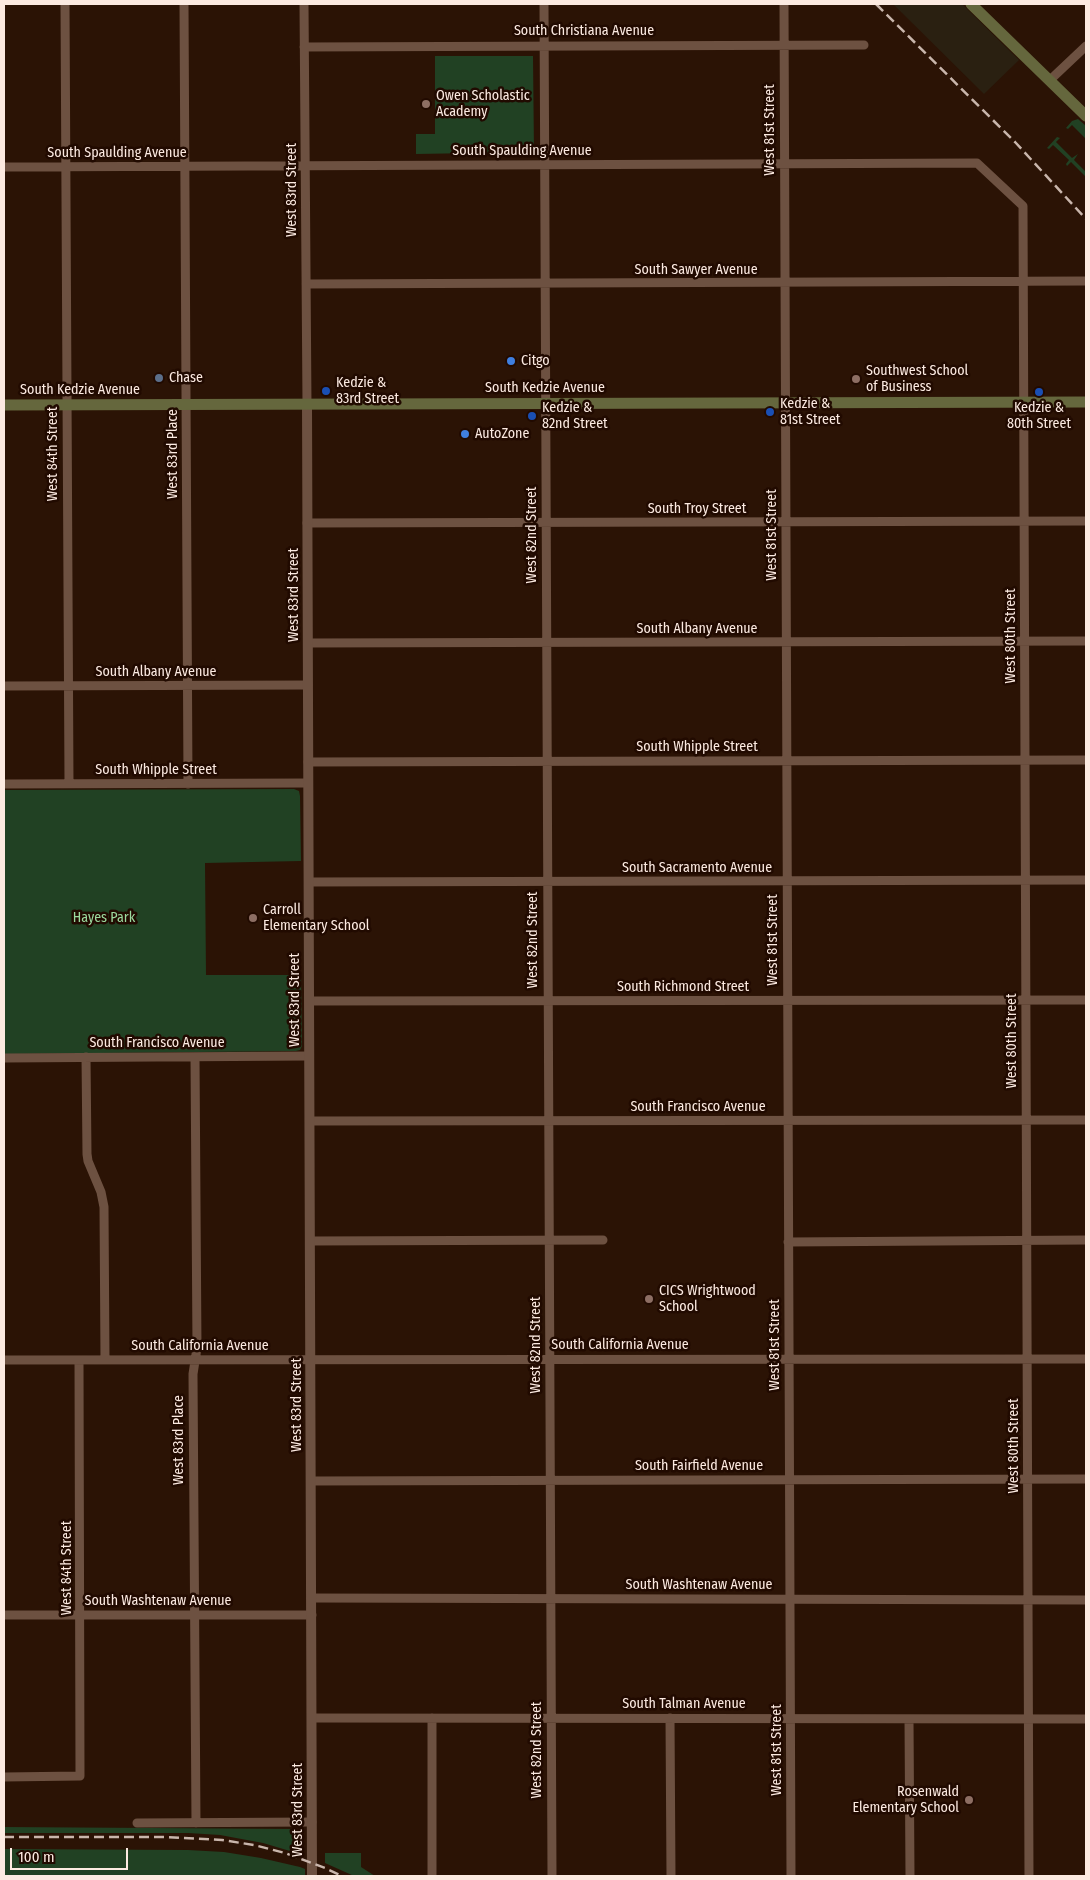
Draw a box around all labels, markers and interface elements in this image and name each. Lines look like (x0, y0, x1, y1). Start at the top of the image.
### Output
street label: South Christiana Avenue (514, 23, 654, 39)
street label: West 81st Street (762, 84, 778, 176)
place label: Owen Scholastic Academy (436, 88, 530, 120)
marker: Owen Scholastic Academy (420, 98, 432, 110)
street label: West 83rd Street (284, 143, 300, 237)
street label: South Spaulding Avenue (452, 143, 592, 159)
street label: South Spaulding Avenue (47, 145, 187, 161)
street label: South Sawyer Avenue (634, 262, 758, 278)
place label: Citgo (521, 353, 550, 369)
marker: Citgo (505, 355, 517, 367)
place label: Southwest School of Business (866, 363, 968, 396)
place label: Chase (169, 370, 203, 386)
marker: Chase (153, 372, 165, 384)
marker: Southwest School of Business (850, 373, 862, 385)
place label: Kedzie & 83rd Street (336, 375, 399, 408)
street label: South Kedzie Avenue (485, 380, 605, 396)
street label: South Kedzie Avenue (20, 382, 140, 398)
marker: Kedzie & 83rd Street (320, 385, 332, 397)
marker: Kedzie & 80th Street (1033, 386, 1045, 398)
place label: Kedzie & 81st Street (780, 396, 840, 428)
place label: Kedzie & 82nd Street (542, 400, 608, 432)
place label: Kedzie & 80th Street (1007, 400, 1071, 432)
marker: Kedzie & 81st Street (764, 406, 776, 418)
street label: West 84th Street (45, 407, 61, 501)
street label: West 83rd Place (165, 409, 181, 499)
marker: Kedzie & 82nd Street (526, 410, 538, 422)
place label: AutoZone (475, 426, 529, 442)
marker: AutoZone (459, 428, 471, 440)
street label: West 82nd Street (524, 487, 540, 583)
street label: West 81st Street (764, 489, 780, 581)
street label: South Troy Street (648, 501, 746, 517)
street label: West 83rd Street (286, 548, 302, 642)
street label: West 80th Street (1003, 588, 1019, 684)
street label: South Albany Avenue (636, 621, 758, 637)
street label: South Albany Avenue (95, 664, 217, 680)
street label: South Whipple Street (636, 739, 758, 755)
street label: South Whipple Street (95, 762, 217, 778)
street label: South Sacramento Avenue (622, 860, 772, 876)
street label: West 82nd Street (525, 892, 541, 988)
street label: West 81st Street (765, 894, 781, 986)
place label: Carroll Elementary School (263, 902, 370, 934)
park label: Hayes Park (73, 910, 135, 926)
marker: Carroll Elementary School (247, 912, 259, 924)
street label: West 83rd Street (287, 953, 303, 1047)
street label: South Richmond Street (617, 979, 749, 995)
street label: West 80th Street (1004, 993, 1020, 1089)
street label: South Francisco Avenue (89, 1035, 225, 1051)
street label: South Francisco Avenue (630, 1099, 766, 1115)
place label: CICS Wrightwood School (659, 1283, 756, 1315)
marker: CICS Wrightwood School (643, 1293, 655, 1305)
street label: West 82nd Street (528, 1297, 544, 1393)
street label: West 81st Street (767, 1299, 783, 1391)
street label: South California Avenue (551, 1337, 689, 1353)
street label: South California Avenue (131, 1338, 269, 1354)
street label: West 83rd Street (289, 1358, 305, 1452)
street label: West 83rd Place (171, 1395, 187, 1485)
street label: West 80th Street (1006, 1398, 1022, 1494)
street label: South Fairfield Avenue (635, 1458, 763, 1474)
street label: West 84th Street (59, 1521, 75, 1615)
street label: South Washtenaw Avenue (625, 1577, 773, 1593)
street label: South Washtenaw Avenue (84, 1593, 232, 1609)
street label: South Talman Avenue (622, 1696, 746, 1712)
street label: West 82nd Street (529, 1702, 545, 1798)
street label: West 81st Street (769, 1704, 785, 1796)
street label: West 83rd Street (290, 1763, 306, 1857)
place label: Rosenwald Elementary School (852, 1784, 959, 1816)
marker: Rosenwald Elementary School (963, 1794, 975, 1806)
scale bar (12, 1838, 130, 1870)
text: 100 m (18, 1848, 55, 1866)

